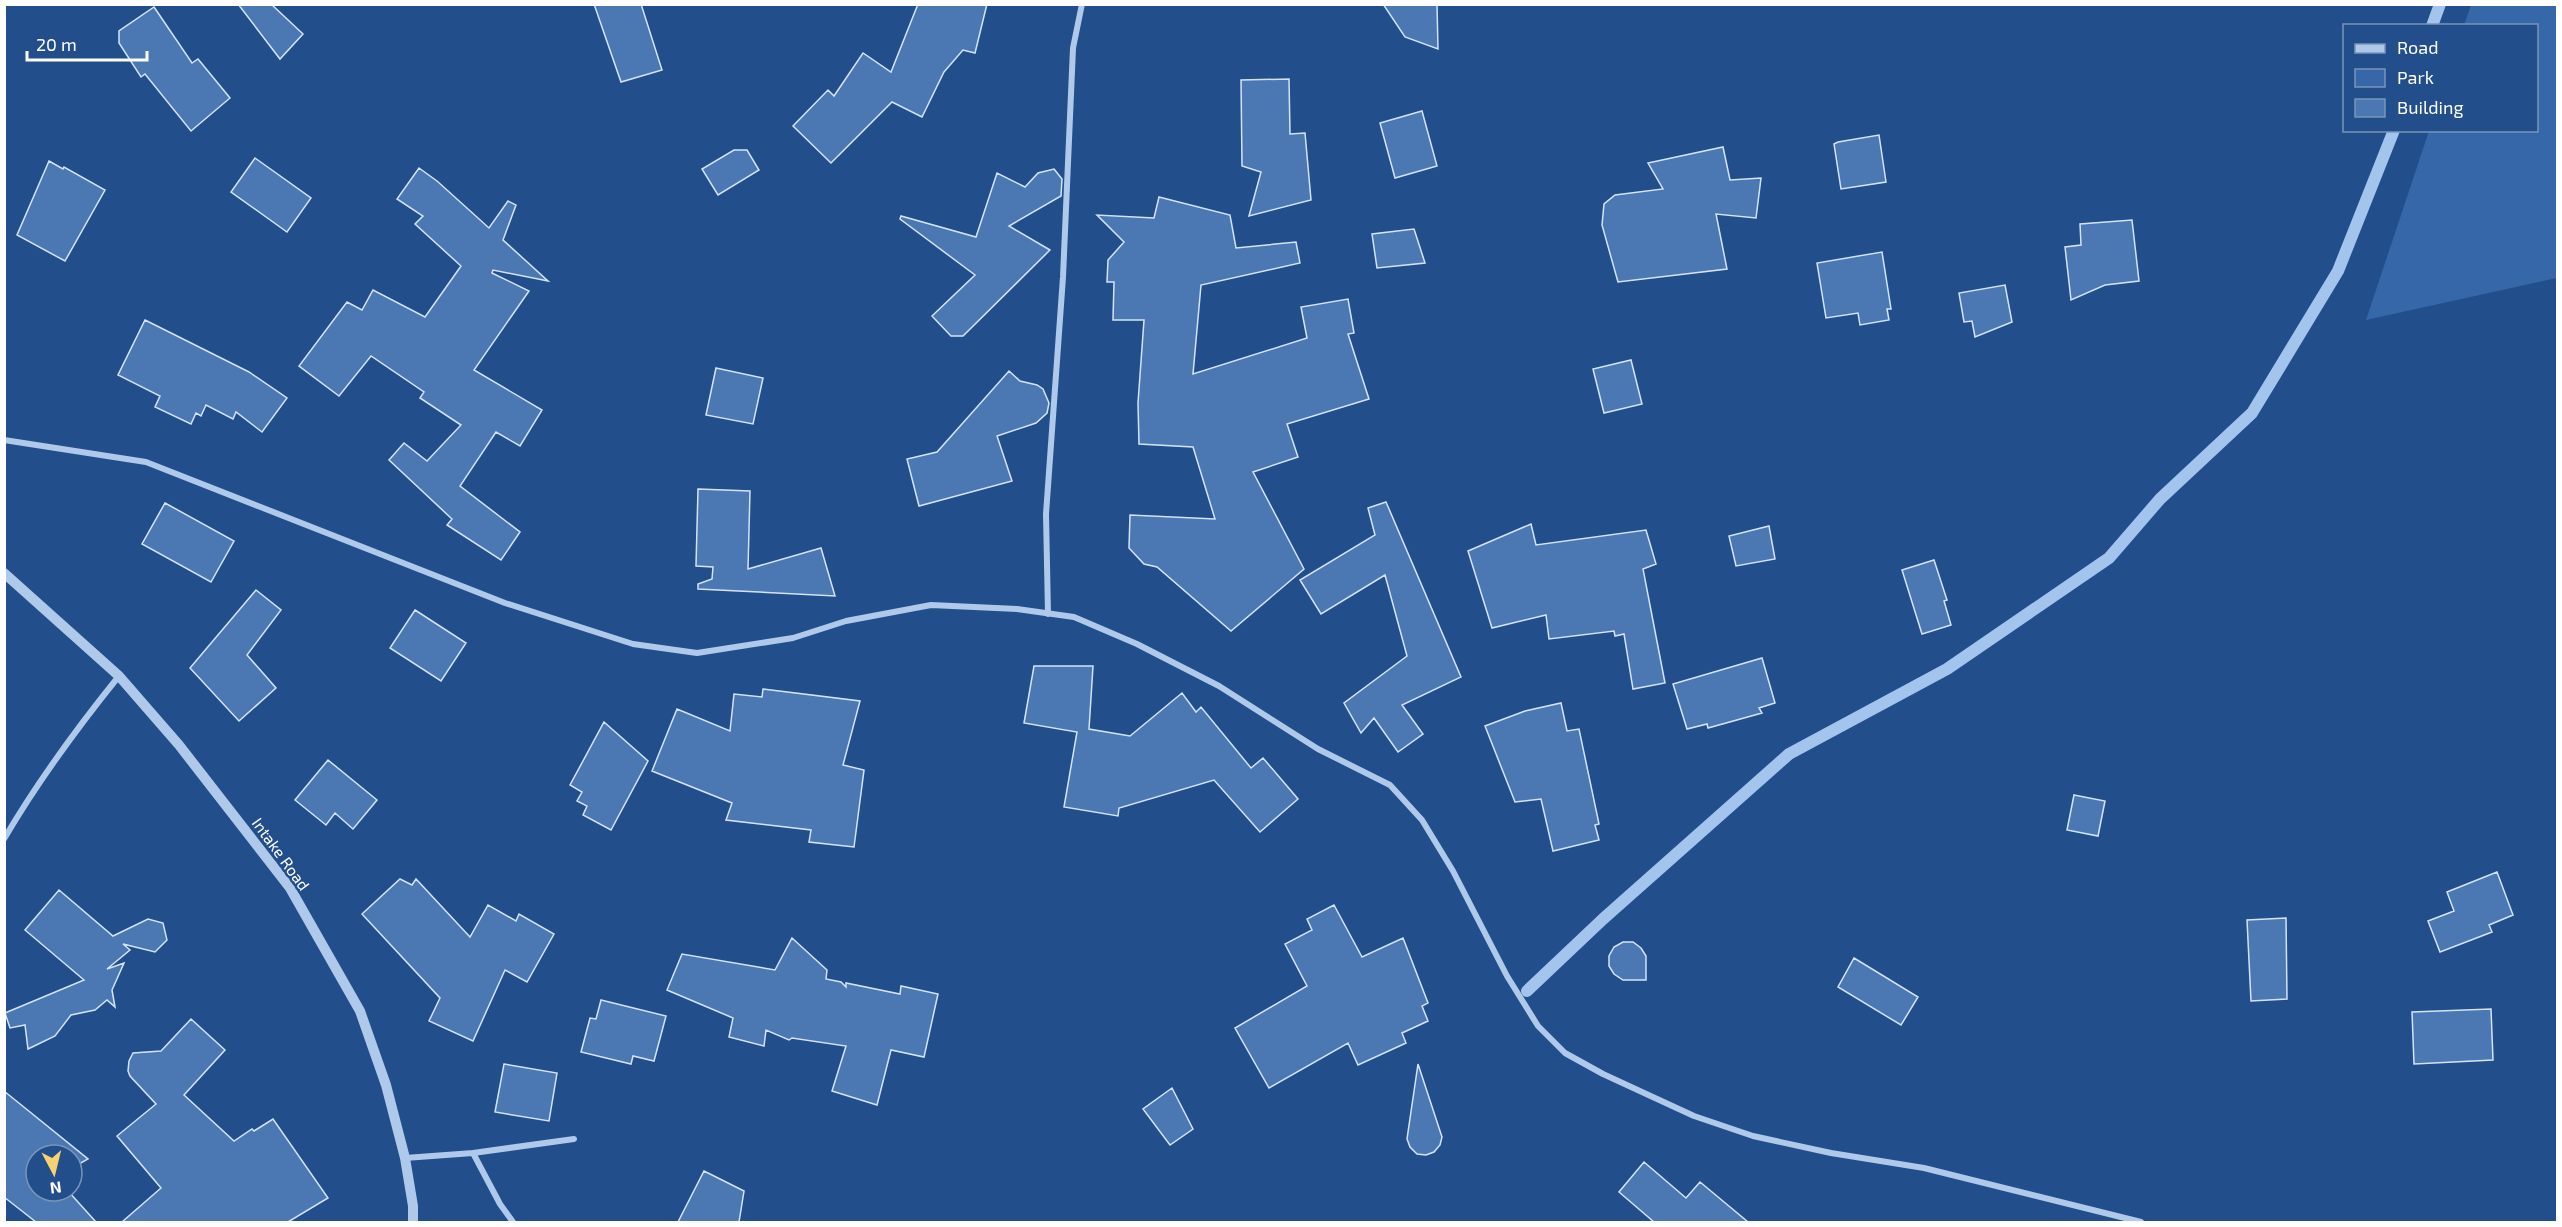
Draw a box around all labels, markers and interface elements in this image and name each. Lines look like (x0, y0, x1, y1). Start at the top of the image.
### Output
scale bar (27, 24, 147, 62)
legend (2343, 24, 2538, 132)
text: 20 m (36, 33, 77, 55)
text: Road (2397, 36, 2438, 58)
text: Park (2397, 66, 2434, 88)
text: Building (2397, 96, 2464, 118)
street label: Intake Road (249, 814, 314, 894)
north arrow (24, 1143, 84, 1203)
text: N (49, 1178, 63, 1199)

